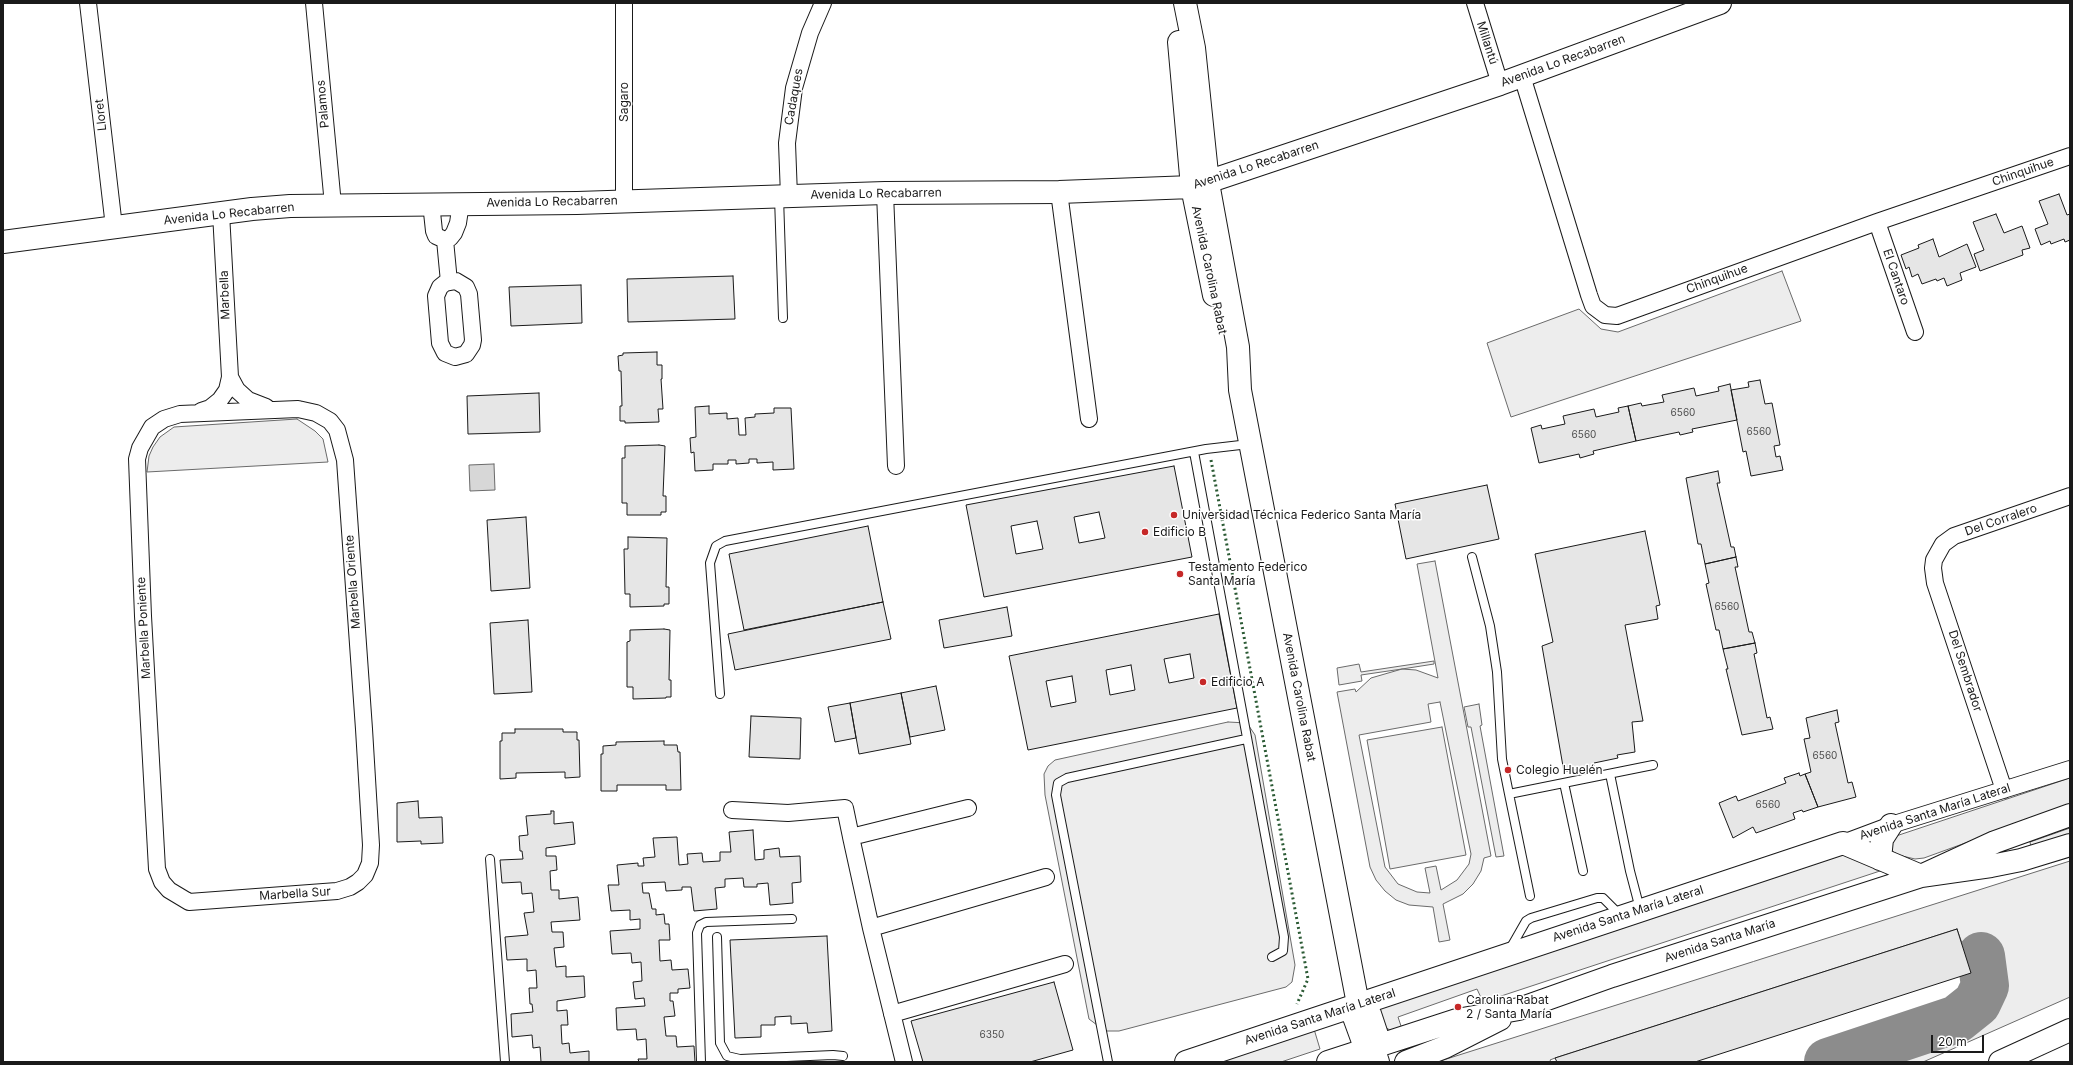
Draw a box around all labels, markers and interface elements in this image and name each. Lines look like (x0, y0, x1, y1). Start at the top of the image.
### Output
street label: Millantú (1473, 20, 1501, 66)
street label: Avenida Lo Recabarren (1499, 32, 1627, 90)
street label: Cadaques (782, 68, 806, 126)
street label: Palamos (314, 79, 332, 129)
street label: Sagaro (617, 82, 631, 122)
street label: Lloret (92, 98, 110, 132)
street label: Avenida Lo Recabarren (1191, 138, 1321, 192)
street label: Chinquihue (1990, 155, 2056, 189)
street label: Avenida Lo Recabarren (810, 186, 942, 202)
street label: Avenida Lo Recabarren (486, 194, 618, 210)
street label: Avenida Lo Recabarren (163, 200, 295, 228)
street label: Avenida Carolina Rabat (1188, 204, 1230, 336)
street label: El Cantaro (1880, 247, 1912, 307)
street label: Chinquihue (1684, 261, 1750, 297)
street label: Marbella (217, 270, 233, 320)
house number: 6560 (1671, 407, 1695, 419)
house number: 6560 (1747, 426, 1771, 438)
house number: 6560 (1572, 429, 1596, 441)
street label: Del Corralero (1963, 501, 2039, 539)
place label: Universidad Técnica Federico Santa María (1182, 508, 1421, 522)
marker: Universidad Técnica Federico Santa María (1169, 510, 1179, 520)
place label: Edificio B (1153, 525, 1206, 539)
marker: Edificio B (1140, 527, 1150, 537)
street label: Marbella Oriente (343, 534, 363, 630)
place label: Testamento Federico Santa María (1188, 560, 1307, 588)
marker: Testamento Federico Santa María (1175, 569, 1185, 579)
street label: Marbella Poniente (134, 577, 154, 679)
house number: 6560 (1715, 601, 1739, 613)
street label: Del Sembrador (1945, 628, 1985, 714)
street label: Avenida Carolina Rabat (1279, 631, 1319, 763)
place label: Edificio A (1211, 675, 1264, 689)
marker: Edificio A (1198, 677, 1208, 687)
house number: 6560 (1813, 750, 1837, 762)
place label: Colegio Huelén (1516, 763, 1603, 777)
marker: Colegio Huelén (1503, 765, 1513, 775)
street label: Avenida Santa María Lateral (1858, 781, 2012, 843)
house number: 6560 (1756, 799, 1780, 811)
street label: Avenida Santa María Lateral (1551, 883, 1705, 945)
street label: Marbella Sur (259, 884, 331, 904)
street label: Avenida Santa María (1663, 916, 1777, 966)
street label: Avenida Santa María Lateral (1243, 986, 1397, 1048)
place label: Carolina Rabat 2 / Santa María (1466, 993, 1552, 1021)
marker: Carolina Rabat 2 / Santa María (1453, 1002, 1463, 1012)
scale bar (1933, 1027, 1986, 1053)
house number: 6350 (980, 1029, 1004, 1041)
text: 20 m (1938, 1034, 1967, 1049)

